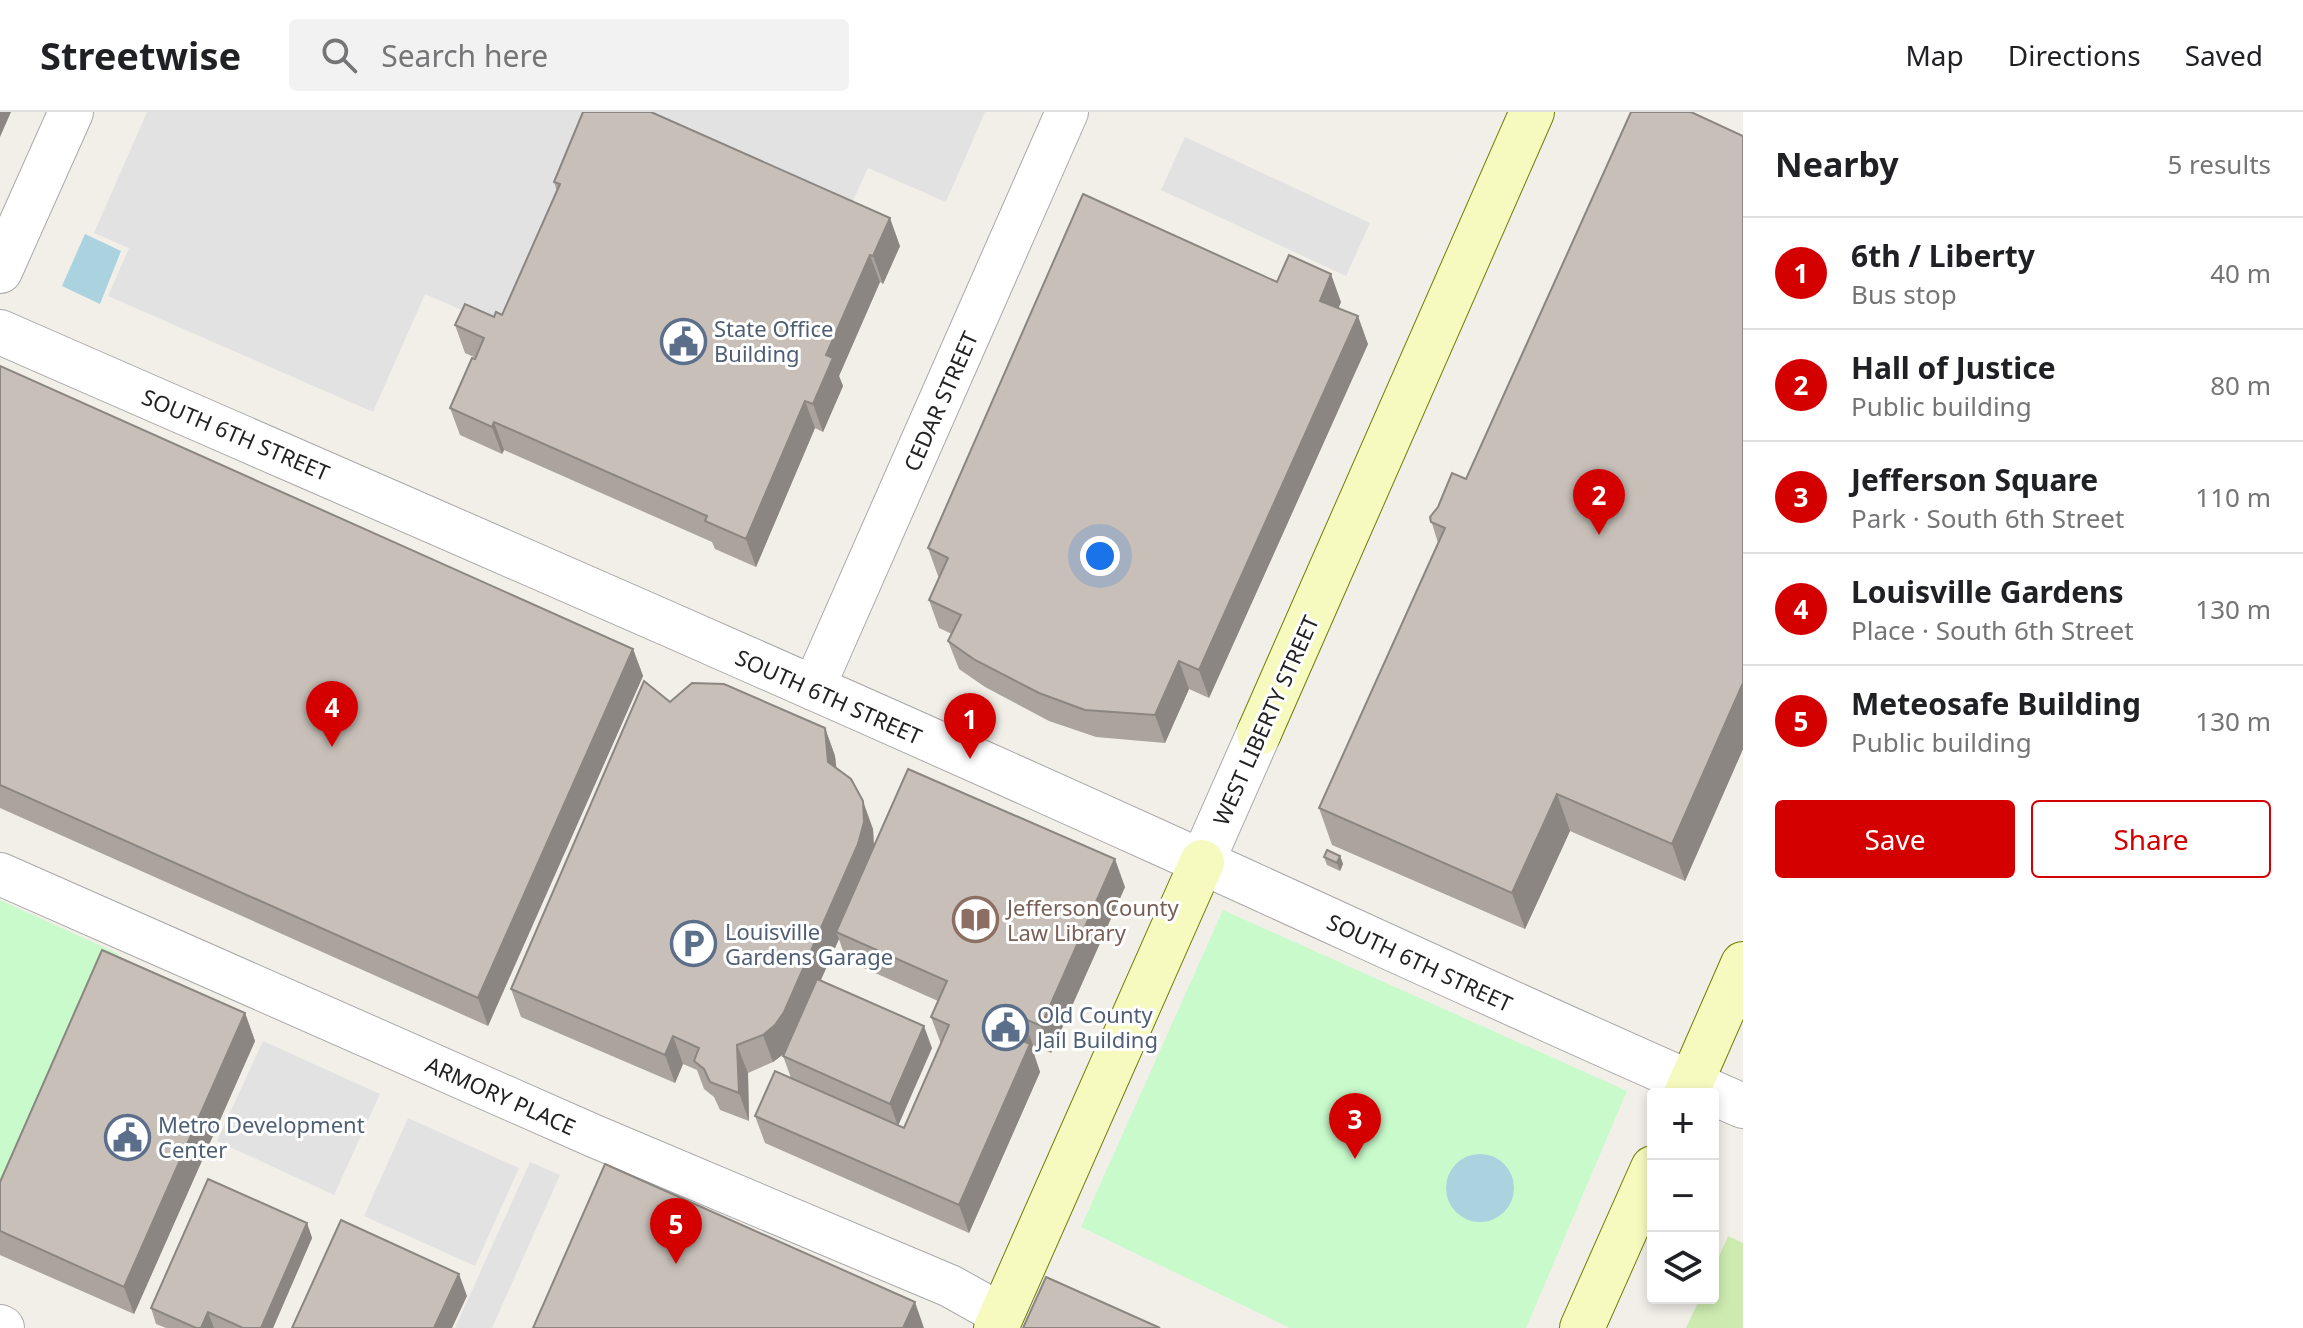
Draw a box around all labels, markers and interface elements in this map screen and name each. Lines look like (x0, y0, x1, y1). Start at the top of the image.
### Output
search box (289, 19, 849, 91)
text: Streetwise (40, 29, 241, 81)
icon: search (317, 33, 361, 77)
text: Search here (381, 35, 548, 76)
text: Map (1905, 36, 1964, 74)
text: Directions (2008, 36, 2141, 74)
text: Saved (2185, 36, 2263, 74)
text: Nearby (1775, 141, 1899, 187)
text: 5 results (2167, 146, 2271, 182)
text: 6th / Liberty (1851, 235, 2035, 276)
text: 1 (1794, 255, 1808, 291)
text: 40 m (2210, 255, 2271, 291)
text: Bus stop (1851, 276, 1957, 312)
place label: State Office Building (714, 313, 833, 368)
public building icon: State Office Building (659, 317, 707, 365)
street label: CEDAR STREET (896, 326, 984, 476)
text: Hall of Justice (1851, 347, 2056, 388)
text: 2 (1794, 367, 1808, 403)
text: 80 m (2210, 367, 2271, 403)
street label: SOUTH 6TH STREET (138, 381, 334, 487)
text: Public building (1851, 388, 2032, 424)
text: Jefferson Square (1851, 459, 2098, 500)
pin: 2 (1573, 469, 1625, 535)
text: 3 (1794, 479, 1808, 515)
text: 110 m (2195, 479, 2271, 515)
text: Park · South 6th Street (1851, 500, 2124, 536)
your location (1080, 536, 1120, 576)
text: Louisville Gardens (1851, 571, 2124, 612)
text: 4 (1794, 591, 1808, 627)
text: 130 m (2195, 591, 2271, 627)
street label: WEST LIBERTY STREET (1205, 610, 1325, 830)
text: Place · South 6th Street (1851, 612, 2134, 648)
street label: SOUTH 6TH STREET (731, 641, 927, 751)
pin: 4 (306, 681, 358, 747)
text: Meteosafe Building (1851, 683, 2141, 724)
pin: 1 (944, 693, 996, 759)
text: 5 (1794, 703, 1808, 739)
text: 130 m (2195, 703, 2271, 739)
text: Public building (1851, 724, 2032, 760)
button: Save (1775, 800, 2015, 878)
button: Share (2031, 800, 2271, 878)
place label: Jefferson County Law Library (1005, 892, 1180, 947)
library icon: Jefferson County Law Library (952, 896, 1000, 944)
street label: SOUTH 6TH STREET (1323, 906, 1517, 1018)
place label: Louisville Gardens Garage (725, 916, 893, 971)
parking icon: Louisville Gardens Garage (670, 920, 718, 968)
place label: Old County Jail Building (1035, 999, 1158, 1054)
public building icon: Old County Jail Building (982, 1003, 1030, 1051)
street label: ARMORY PLACE (421, 1048, 581, 1142)
map controls (1647, 1088, 1719, 1304)
button: + (1647, 1088, 1719, 1160)
pin: 3 (1329, 1093, 1381, 1159)
place label: Metro Development Center (158, 1109, 365, 1164)
public building icon: Metro Development Center (103, 1113, 151, 1161)
button: − (1647, 1160, 1719, 1232)
pin: 5 (650, 1198, 702, 1264)
button: layers (1647, 1232, 1719, 1304)

